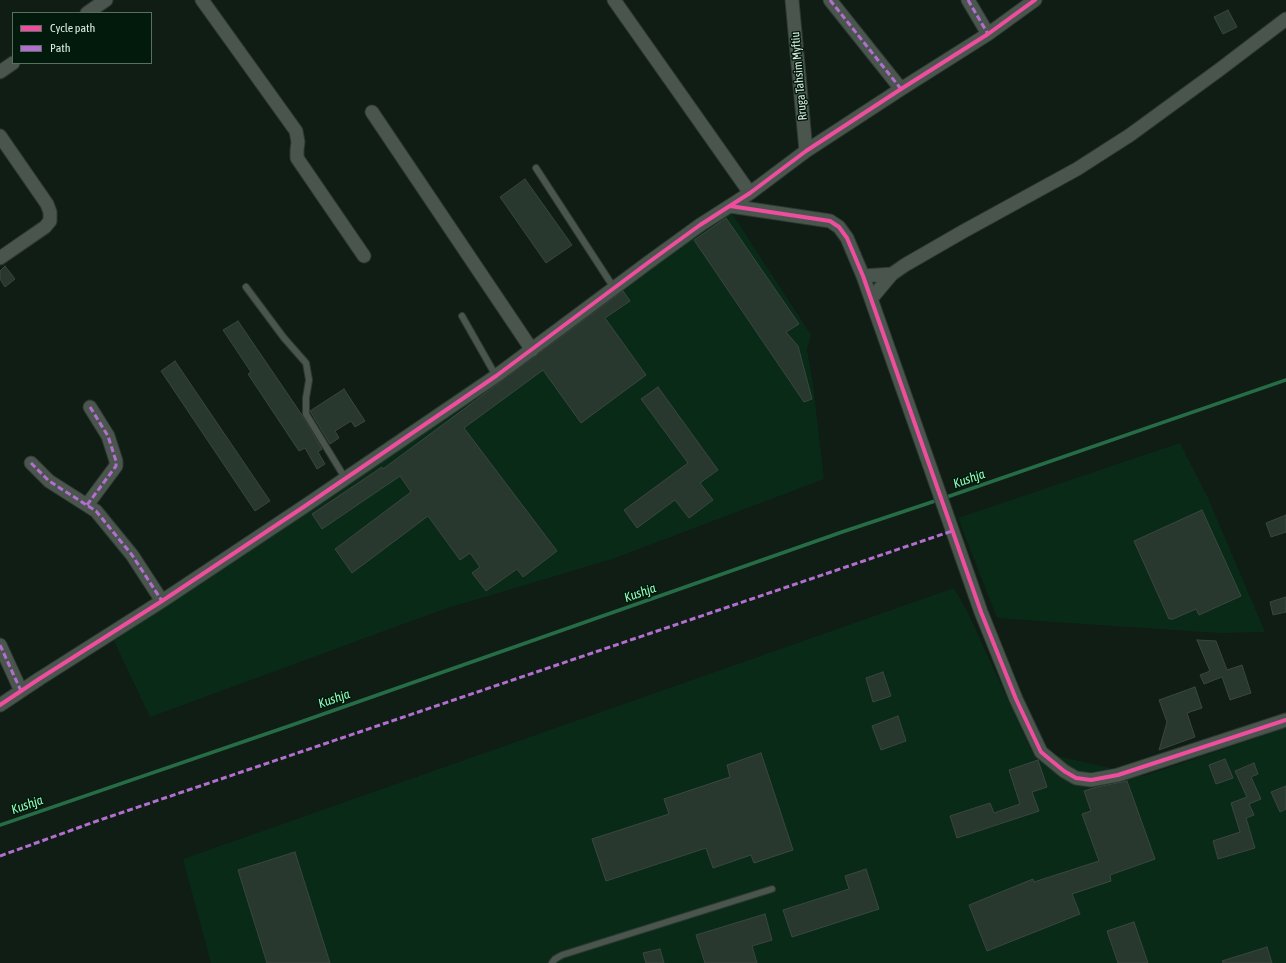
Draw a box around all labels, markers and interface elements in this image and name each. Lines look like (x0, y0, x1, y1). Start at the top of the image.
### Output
legend (12, 12, 152, 64)
text: Cycle path (50, 21, 95, 35)
street label: Rruga Tahsim Myftiu (788, 31, 810, 121)
text: Path (50, 41, 71, 55)
water label: Kushja (951, 466, 987, 492)
water label: Kushja (622, 580, 658, 606)
water label: Kushja (316, 686, 352, 712)
water label: Kushja (9, 792, 45, 818)

